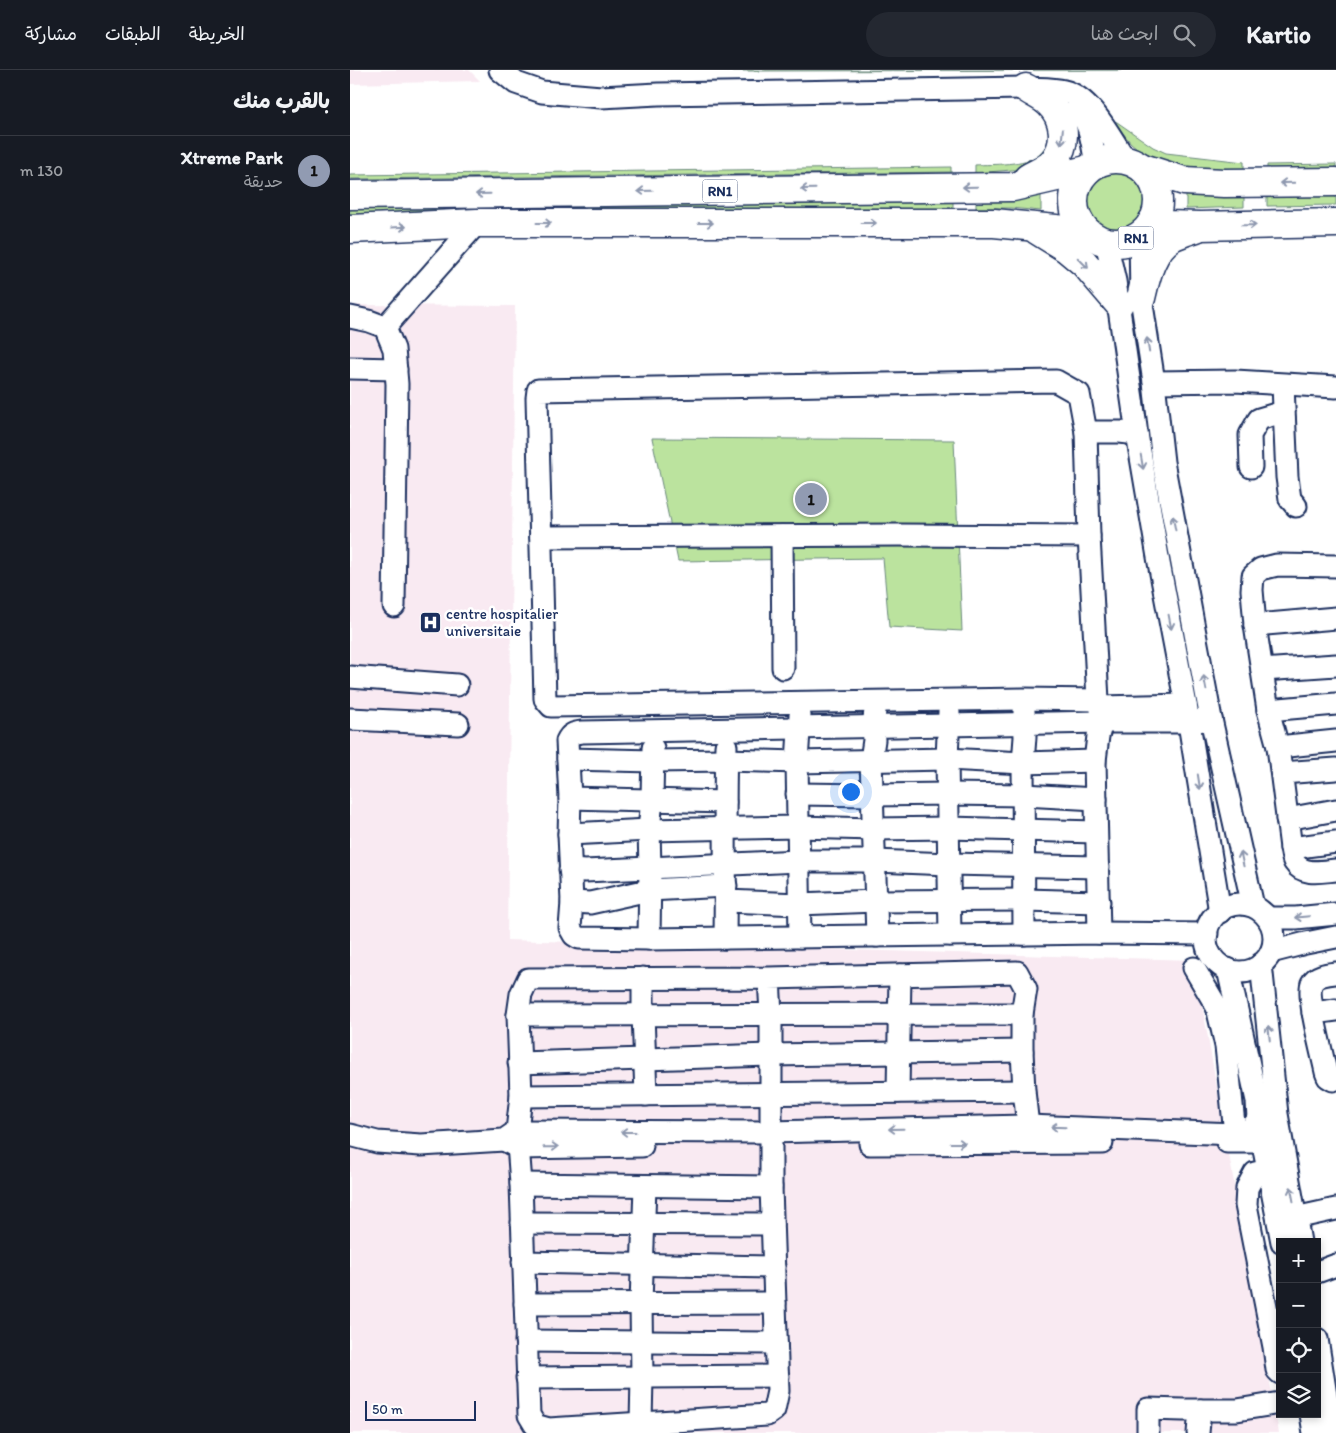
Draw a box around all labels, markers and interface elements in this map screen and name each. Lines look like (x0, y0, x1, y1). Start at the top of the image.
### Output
search box (866, 12, 1216, 57)
text: Kartio (1246, 20, 1311, 49)
icon: search (1170, 21, 1198, 49)
text: ابحث هنا (1091, 22, 1158, 45)
text: مشاركة (25, 23, 77, 45)
text: الطبقات (105, 23, 161, 45)
text: الخريطة (189, 23, 245, 45)
text: بالقرب منك (233, 88, 330, 113)
one-way arrow (1057, 129, 1067, 145)
text: Xtreme Park (180, 146, 283, 169)
text: 130 m (20, 161, 63, 180)
text: 1 (310, 161, 318, 180)
text: حديقة (244, 172, 283, 191)
one-way arrow (1280, 178, 1296, 188)
road number: RN1 (702, 180, 738, 202)
one-way arrow (963, 182, 979, 192)
one-way arrow (800, 185, 816, 194)
one-way arrow (638, 187, 654, 196)
one-way arrow (475, 189, 491, 198)
one-way arrow (535, 218, 551, 228)
one-way arrow (698, 218, 714, 228)
one-way arrow (860, 218, 876, 228)
one-way arrow (1240, 220, 1256, 230)
one-way arrow (390, 223, 406, 232)
road number: RN1 (1118, 226, 1154, 250)
one-way arrow (1077, 257, 1089, 269)
one-way arrow (1143, 337, 1153, 353)
one-way arrow (1138, 454, 1148, 470)
pin: 1 (795, 480, 827, 518)
one-way arrow (1169, 516, 1179, 532)
place label: centre hospitalier universitaie (446, 605, 558, 640)
hospital icon: centre hospitalier universitaie (418, 611, 442, 635)
one-way arrow (1166, 614, 1176, 630)
one-way arrow (1199, 675, 1209, 691)
one-way arrow (1194, 774, 1204, 790)
your location (838, 779, 864, 805)
one-way arrow (1237, 851, 1247, 867)
one-way arrow (1294, 913, 1310, 922)
one-way arrow (1264, 1026, 1273, 1042)
one-way arrow (1050, 1123, 1066, 1132)
one-way arrow (888, 1124, 904, 1134)
one-way arrow (620, 1127, 636, 1137)
one-way arrow (950, 1139, 966, 1148)
one-way arrow (542, 1142, 558, 1152)
one-way arrow (1287, 1186, 1296, 1202)
map controls (1276, 1238, 1321, 1418)
button: + (1276, 1238, 1321, 1283)
button: − (1276, 1283, 1321, 1328)
button: locate (1276, 1328, 1321, 1373)
button: layers (1276, 1373, 1321, 1418)
scale bar (365, 1398, 476, 1421)
text: 50 m (372, 1401, 403, 1418)

